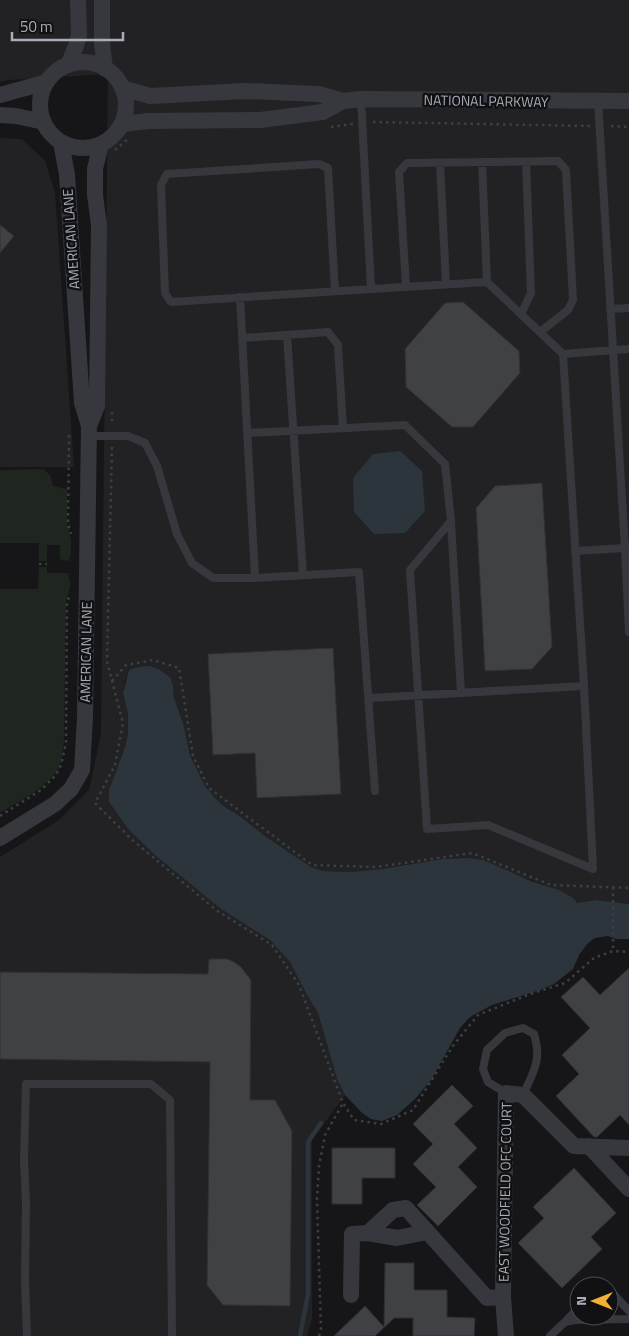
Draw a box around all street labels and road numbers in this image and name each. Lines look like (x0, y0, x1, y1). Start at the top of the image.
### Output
street label: NATIONAL PARKWAY (423, 89, 549, 112)
street label: AMERICAN LANE (56, 188, 84, 290)
street label: AMERICAN LANE (74, 601, 97, 703)
street label: EAST WOODFIELD OFC COURT (492, 1101, 517, 1282)

